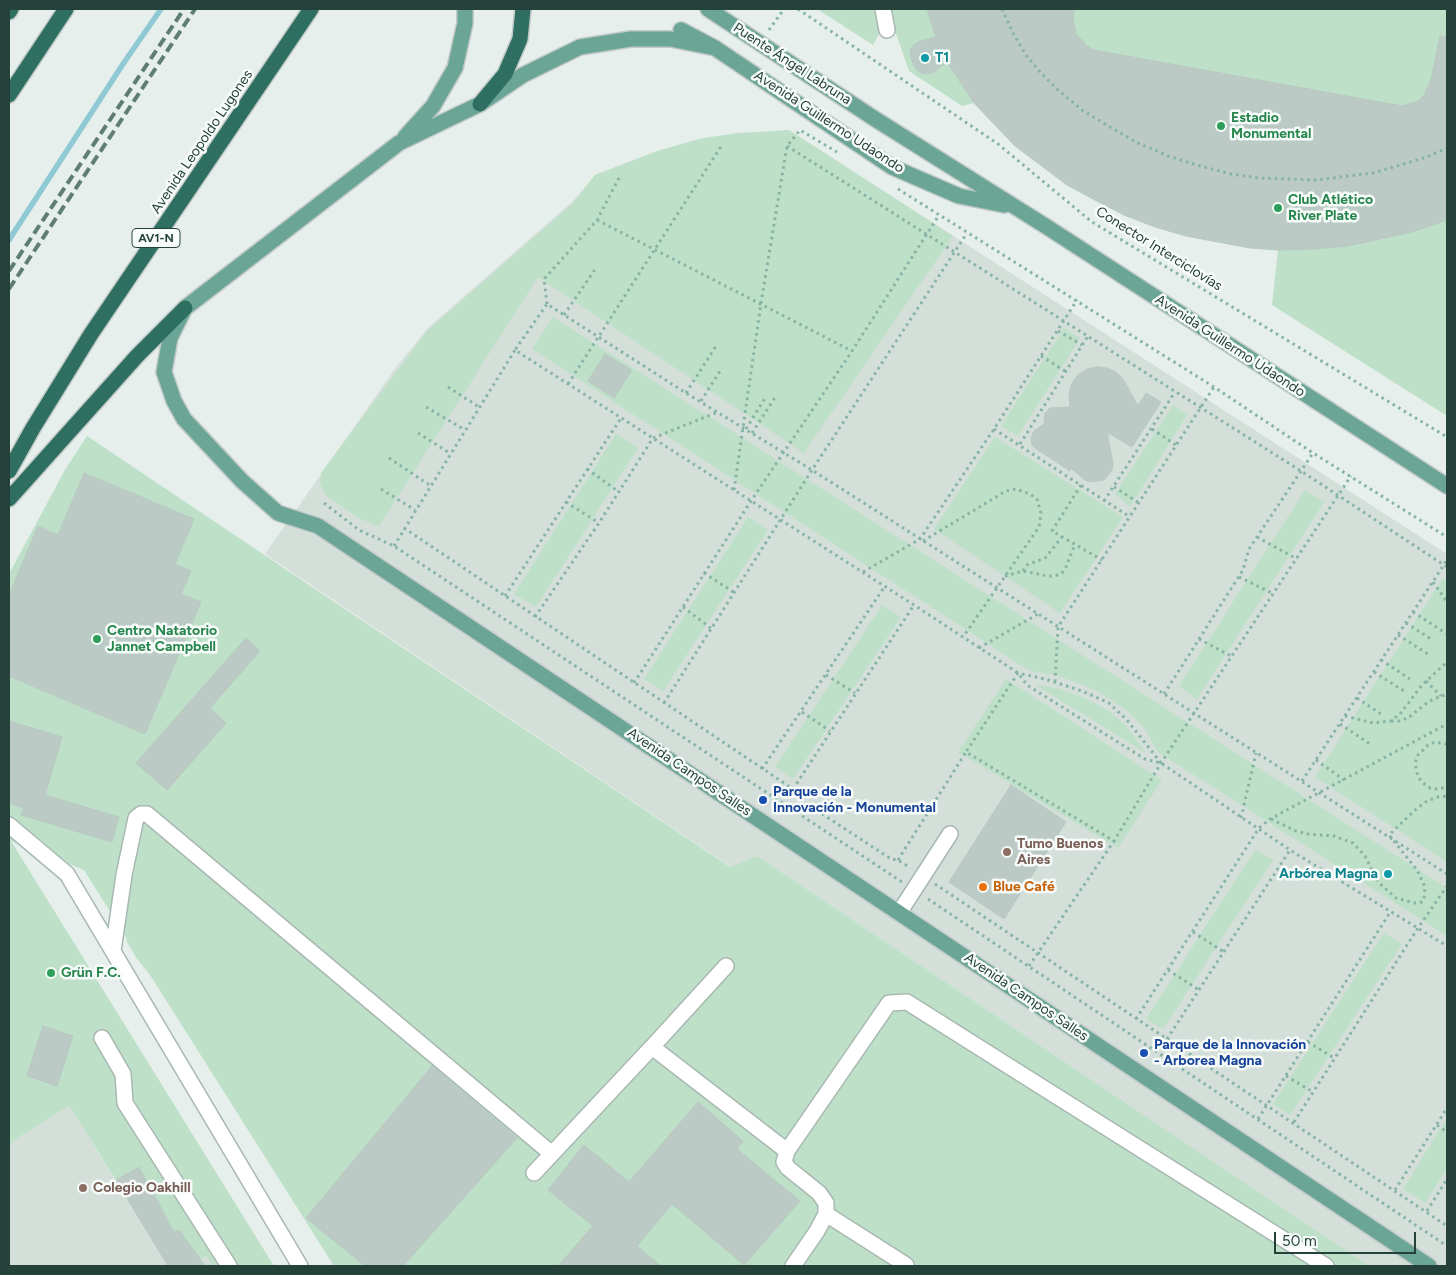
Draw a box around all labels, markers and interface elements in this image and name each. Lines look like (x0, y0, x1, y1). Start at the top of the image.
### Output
street label: Puente Ángel Labruna (730, 20, 854, 108)
place label: T1 (935, 50, 949, 66)
marker: T1 (919, 52, 931, 64)
street label: Avenida Leopoldo Lugones (148, 67, 256, 217)
street label: Avenida Guillermo Udaondo (751, 67, 907, 177)
place label: Estadio Monumental (1231, 110, 1311, 142)
marker: Estadio Monumental (1215, 120, 1227, 132)
place label: Club Atlético River Plate (1288, 192, 1373, 224)
marker: Club Atlético River Plate (1272, 202, 1284, 214)
street label: Conector Interciclovías (1093, 203, 1225, 295)
road number: AV1-N (132, 228, 180, 248)
street label: Avenida Guillermo Udaondo (1152, 291, 1308, 401)
place label: Centro Natatorio Jannet Campbell (107, 623, 217, 656)
marker: Centro Natatorio Jannet Campbell (91, 633, 103, 645)
street label: Avenida Campos Salles (624, 724, 754, 820)
place label: Parque de la Innovación - Monumental (773, 784, 936, 816)
marker: Parque de la Innovación - Monumental (757, 794, 769, 806)
place label: Tumo Buenos Aires (1017, 836, 1103, 869)
marker: Tumo Buenos Aires (1001, 846, 1013, 858)
place label: Arbórea Magna (1279, 866, 1378, 882)
marker: Arbórea Magna (1382, 868, 1394, 880)
place label: Blue Café (993, 879, 1055, 895)
marker: Blue Café (977, 881, 989, 893)
street label: Avenida Campos Salles (961, 949, 1091, 1045)
place label: Grün F.C. (61, 965, 121, 981)
marker: Grün F.C. (45, 967, 57, 979)
place label: Parque de la Innovación - Arborea Magna (1154, 1037, 1306, 1070)
marker: Parque de la Innovación - Arborea Magna (1138, 1047, 1150, 1059)
place label: Colegio Oakhill (93, 1180, 191, 1196)
marker: Colegio Oakhill (77, 1182, 89, 1194)
scale bar (1276, 1222, 1418, 1254)
text: 50 m (1282, 1232, 1317, 1250)

